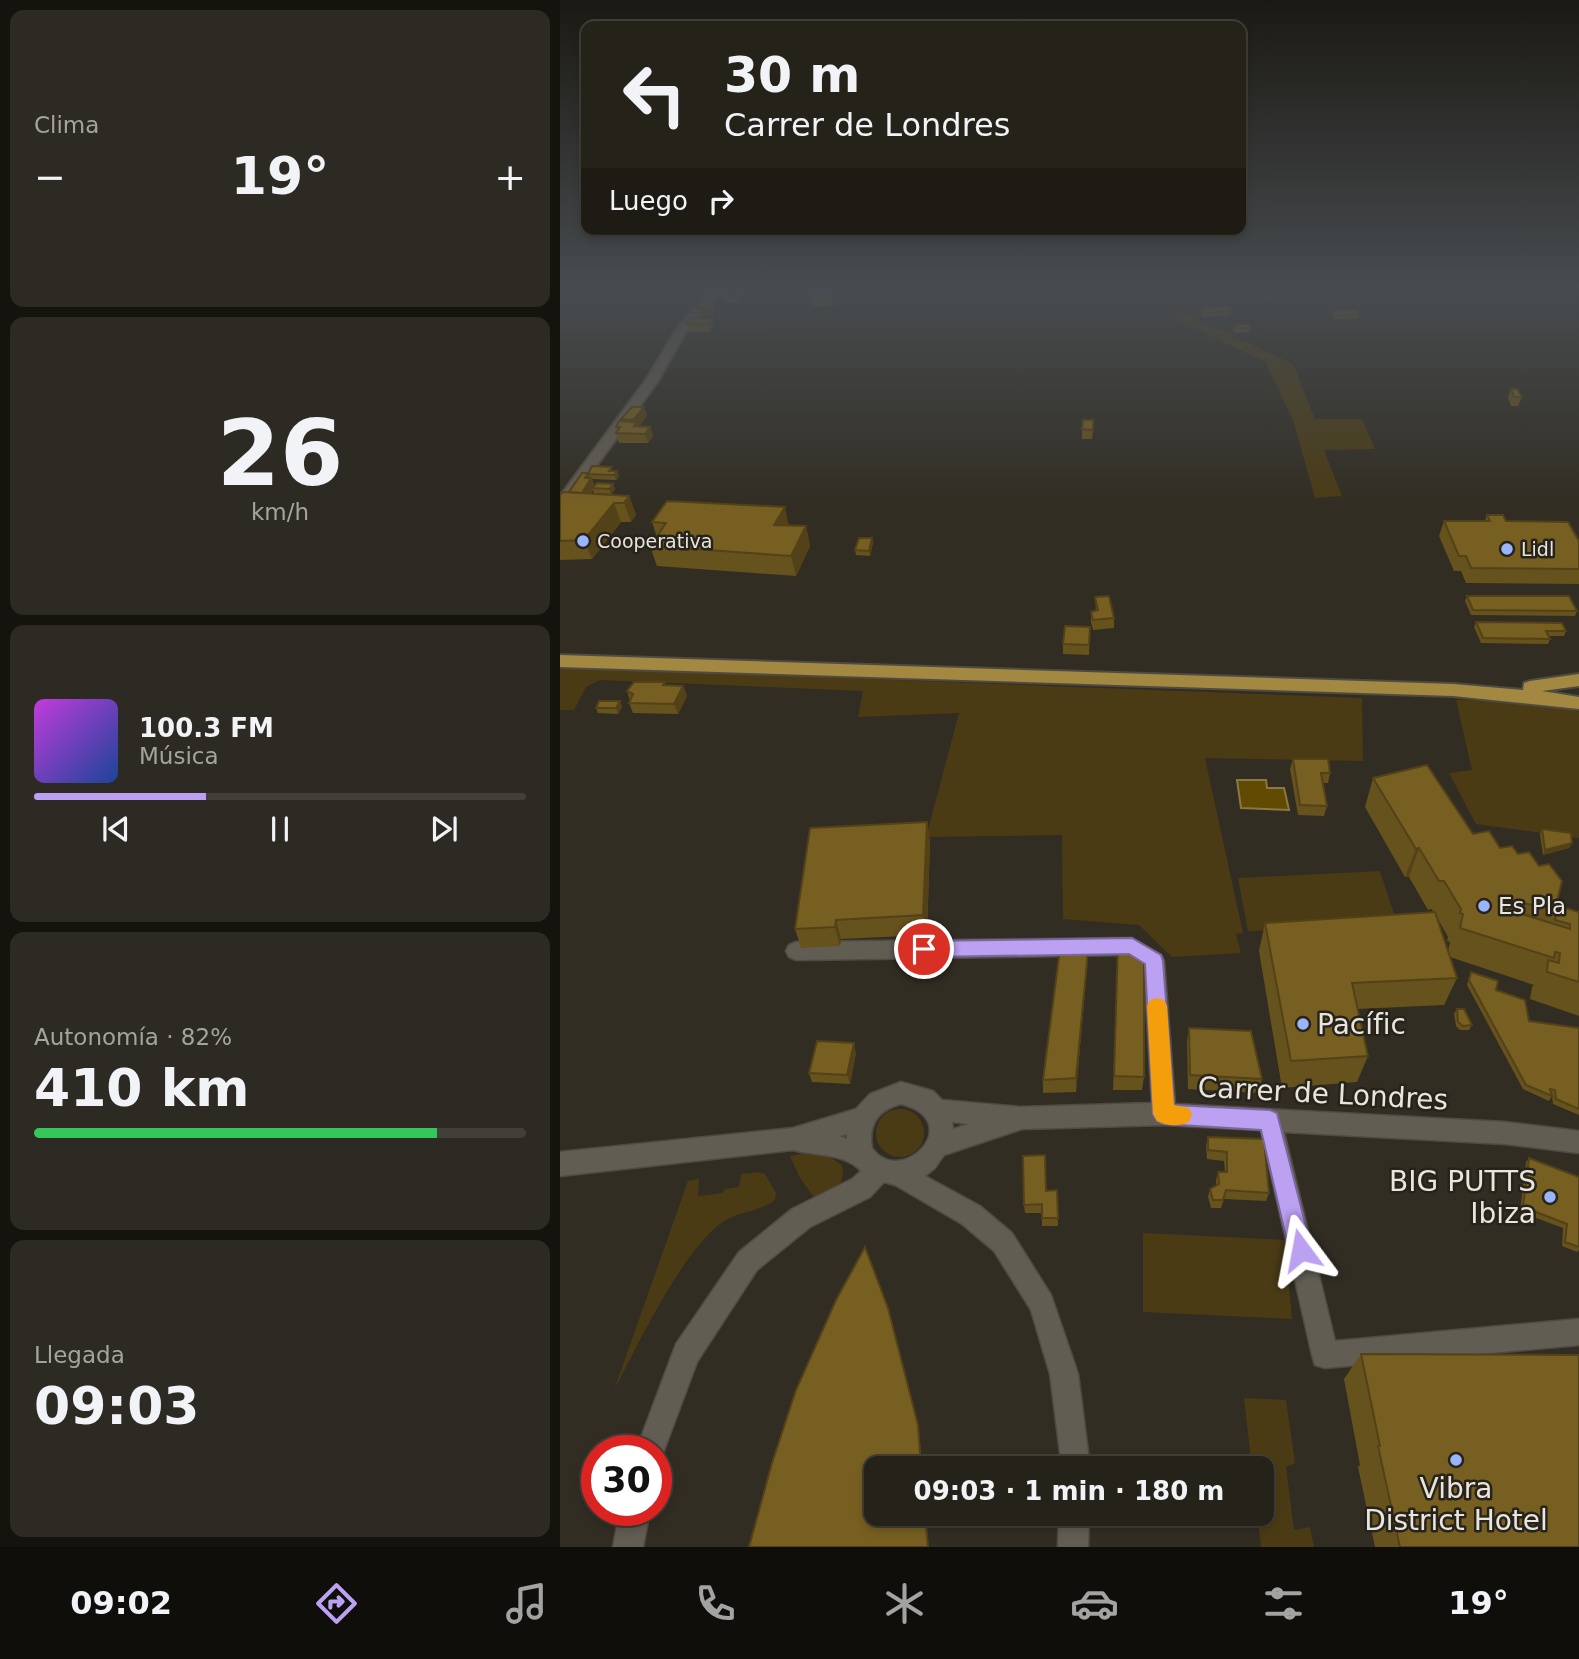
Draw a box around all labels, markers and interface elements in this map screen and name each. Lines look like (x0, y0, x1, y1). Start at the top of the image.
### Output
text: 30 m (724, 47, 860, 104)
icon: left (609, 49, 700, 140)
text: Carrer de Londres (724, 106, 1010, 144)
text: Clima (34, 112, 99, 138)
text: 19° (231, 146, 329, 206)
text: − (34, 155, 66, 199)
text: + (494, 155, 526, 199)
icon: right (702, 182, 740, 220)
text: Luego (609, 186, 688, 216)
text: 26 (217, 401, 343, 506)
text: km/h (251, 499, 309, 525)
place label: Cooperativa (597, 530, 712, 552)
marker: Cooperativa (575, 533, 591, 549)
place label: Lidl (1521, 538, 1554, 560)
marker: Lidl (1499, 541, 1515, 557)
text: 100.3 FM (139, 713, 274, 743)
text: Música (139, 743, 219, 769)
icon: previous (97, 810, 135, 848)
icon: pause (261, 810, 299, 848)
icon: next (425, 810, 463, 848)
place label: Es Pla (1498, 893, 1566, 919)
marker: Es Pla (1476, 898, 1492, 914)
pin (894, 919, 954, 979)
icon: arrive (905, 930, 943, 968)
place label: Pacífic (1317, 1008, 1406, 1041)
marker: Pacífic (1295, 1016, 1311, 1032)
text: Autonomía · 82% (34, 1024, 232, 1050)
text: 410 km (34, 1058, 249, 1118)
street label: Carrer de Londres (1197, 1070, 1449, 1117)
place label: BIG PUTTS Ibiza (1389, 1165, 1536, 1230)
marker: BIG PUTTS Ibiza (1542, 1189, 1558, 1205)
position arrow (1264, 1213, 1338, 1287)
text: Llegada (34, 1342, 125, 1368)
text: 09:03 (34, 1376, 200, 1436)
speed limit sign: 30 (581, 1435, 672, 1526)
marker: Vibra District Hotel (1448, 1452, 1464, 1468)
place label: Vibra District Hotel (1364, 1472, 1548, 1537)
text: 09:03 · 1 min · 180 m (914, 1476, 1224, 1506)
icon: directions (312, 1579, 361, 1628)
icon: music (502, 1579, 551, 1628)
icon: phone (691, 1579, 740, 1628)
icon: climate (880, 1579, 929, 1628)
icon: car (1070, 1579, 1119, 1628)
icon: filters (1259, 1579, 1308, 1628)
text: 09:02 (70, 1584, 172, 1622)
text: 19° (1448, 1584, 1509, 1622)

